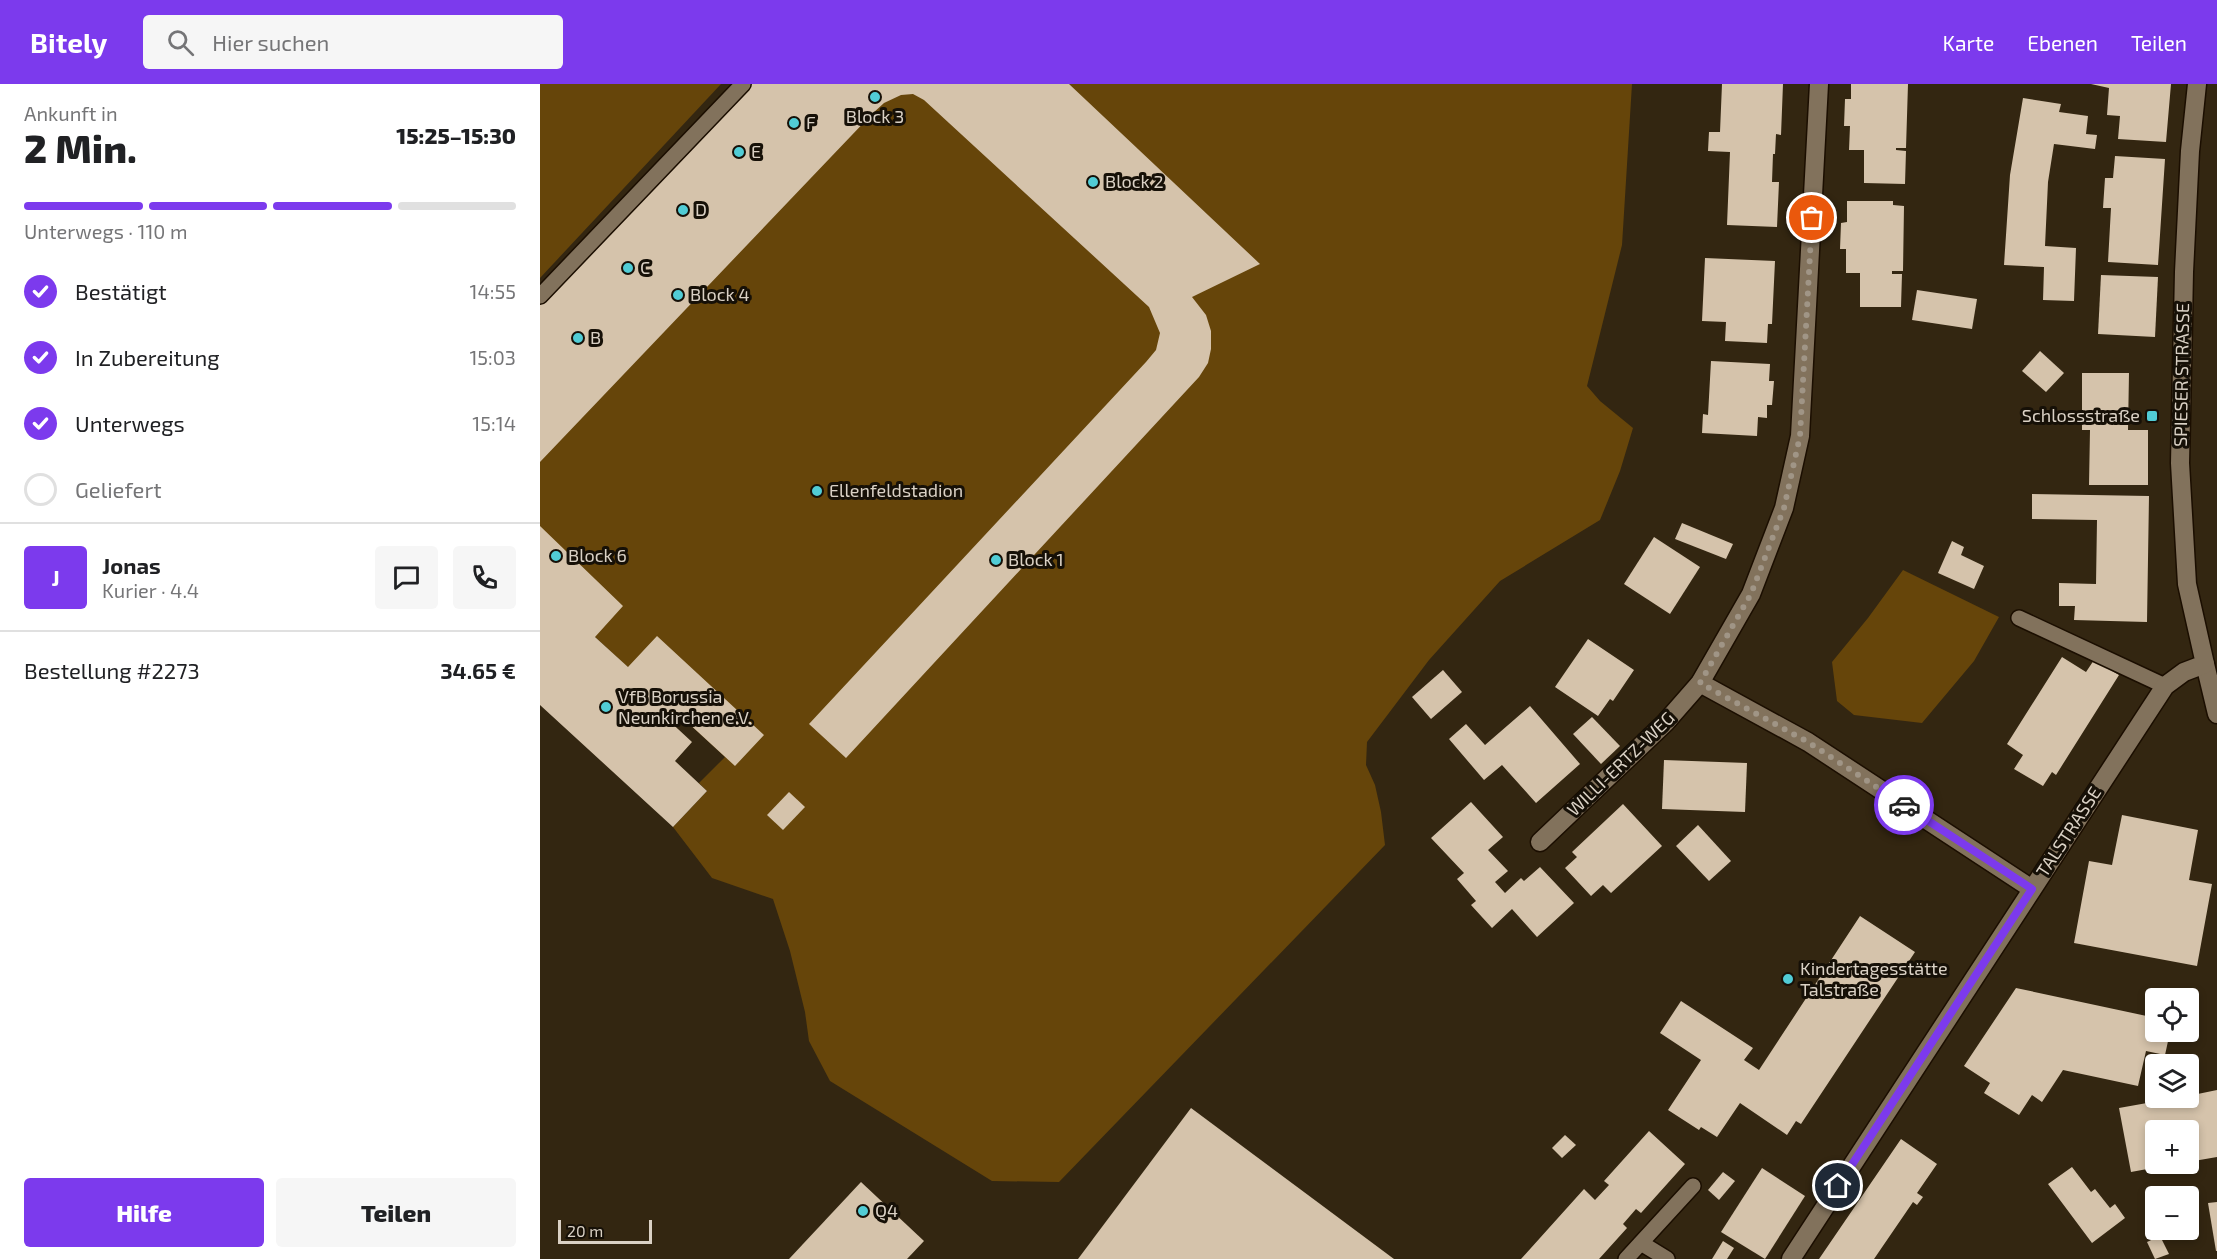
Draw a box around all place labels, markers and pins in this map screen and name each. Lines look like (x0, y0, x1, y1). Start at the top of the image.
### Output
marker: Block 3 (868, 90, 882, 104)
place label: Block 3 (846, 105, 904, 127)
place label: F (806, 111, 816, 133)
marker: F (787, 116, 801, 130)
place label: E (751, 140, 761, 162)
marker: E (732, 145, 746, 159)
place label: Block 2 (1105, 170, 1164, 192)
marker: Block 2 (1086, 175, 1100, 189)
pin (1786, 192, 1837, 243)
place label: D (695, 198, 707, 220)
marker: D (676, 203, 690, 217)
place label: C (640, 256, 650, 278)
marker: C (621, 261, 635, 275)
place label: Block 4 (690, 283, 750, 305)
marker: Block 4 (671, 288, 685, 302)
place label: B (590, 326, 601, 348)
marker: B (571, 331, 585, 345)
place label: Schlossstraße (2022, 404, 2140, 426)
marker: Schlossstraße (2145, 409, 2159, 423)
place label: Ellenfeldstadion (829, 479, 963, 501)
marker: Ellenfeldstadion (810, 484, 824, 498)
place label: Block 6 (568, 544, 627, 566)
place label: Block 1 (1008, 548, 1064, 570)
marker: Block 6 (549, 549, 563, 563)
marker: Block 1 (989, 553, 1003, 567)
place label: VfB Borussia Neunkirchen e.V. (618, 685, 752, 728)
marker: VfB Borussia Neunkirchen e.V. (599, 700, 613, 714)
place label: Kindertagesstätte Talstraße (1800, 957, 1948, 1000)
marker: Kindertagesstätte Talstraße (1781, 972, 1795, 986)
pin (1812, 1160, 1863, 1211)
place label: Q4 (875, 1199, 898, 1221)
marker: Q4 (856, 1204, 870, 1218)

